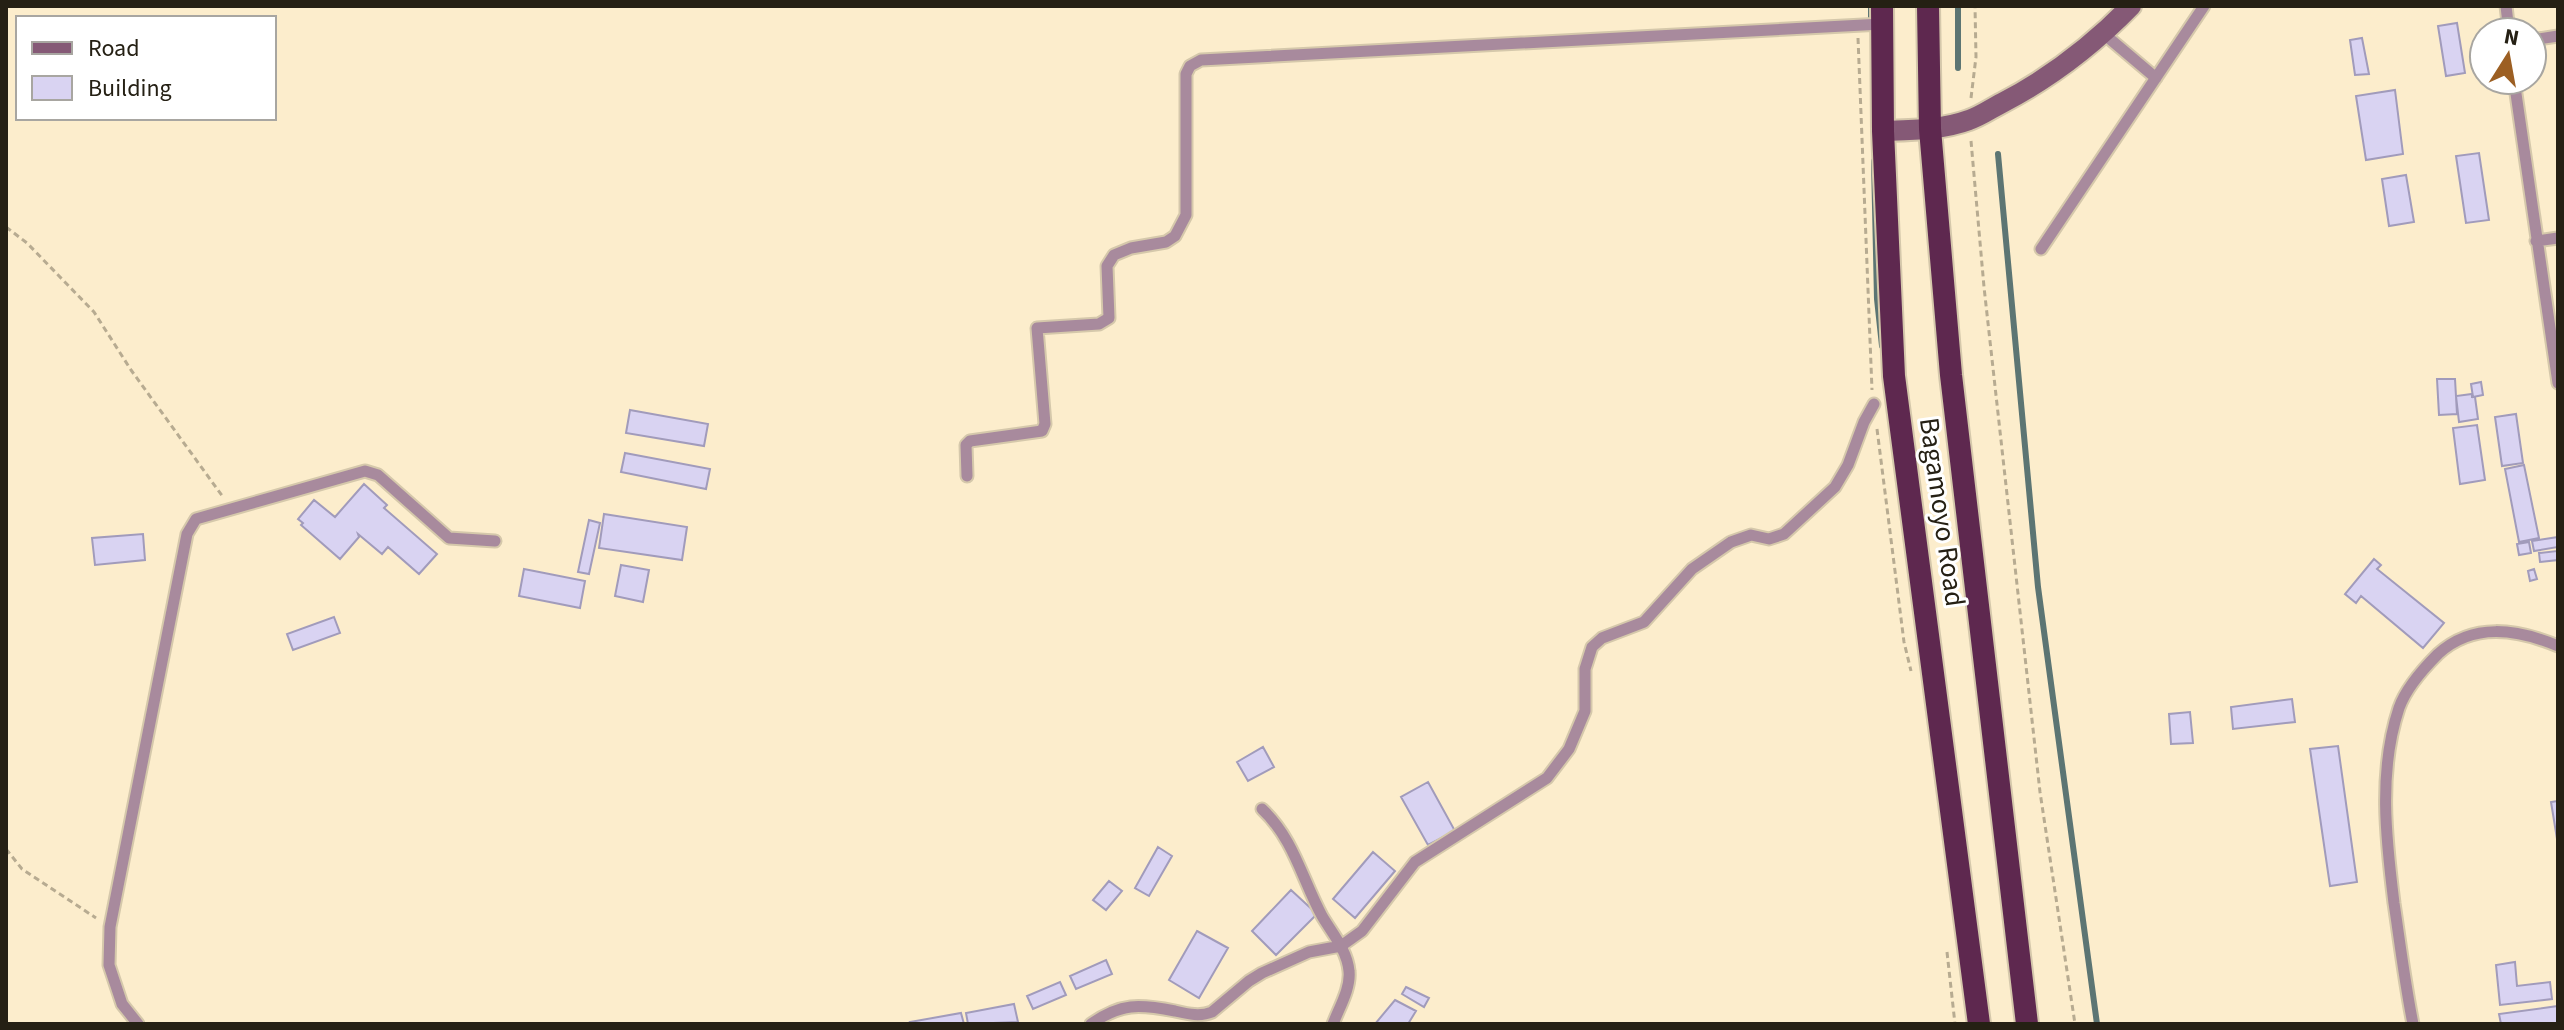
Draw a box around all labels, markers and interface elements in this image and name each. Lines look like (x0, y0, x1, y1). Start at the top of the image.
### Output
legend (16, 16, 276, 120)
north arrow (2468, 16, 2548, 96)
text: N (2501, 20, 2522, 54)
text: Road (88, 31, 140, 66)
text: Building (88, 71, 172, 106)
street label: Bagamoyo Road (1909, 415, 1975, 609)

